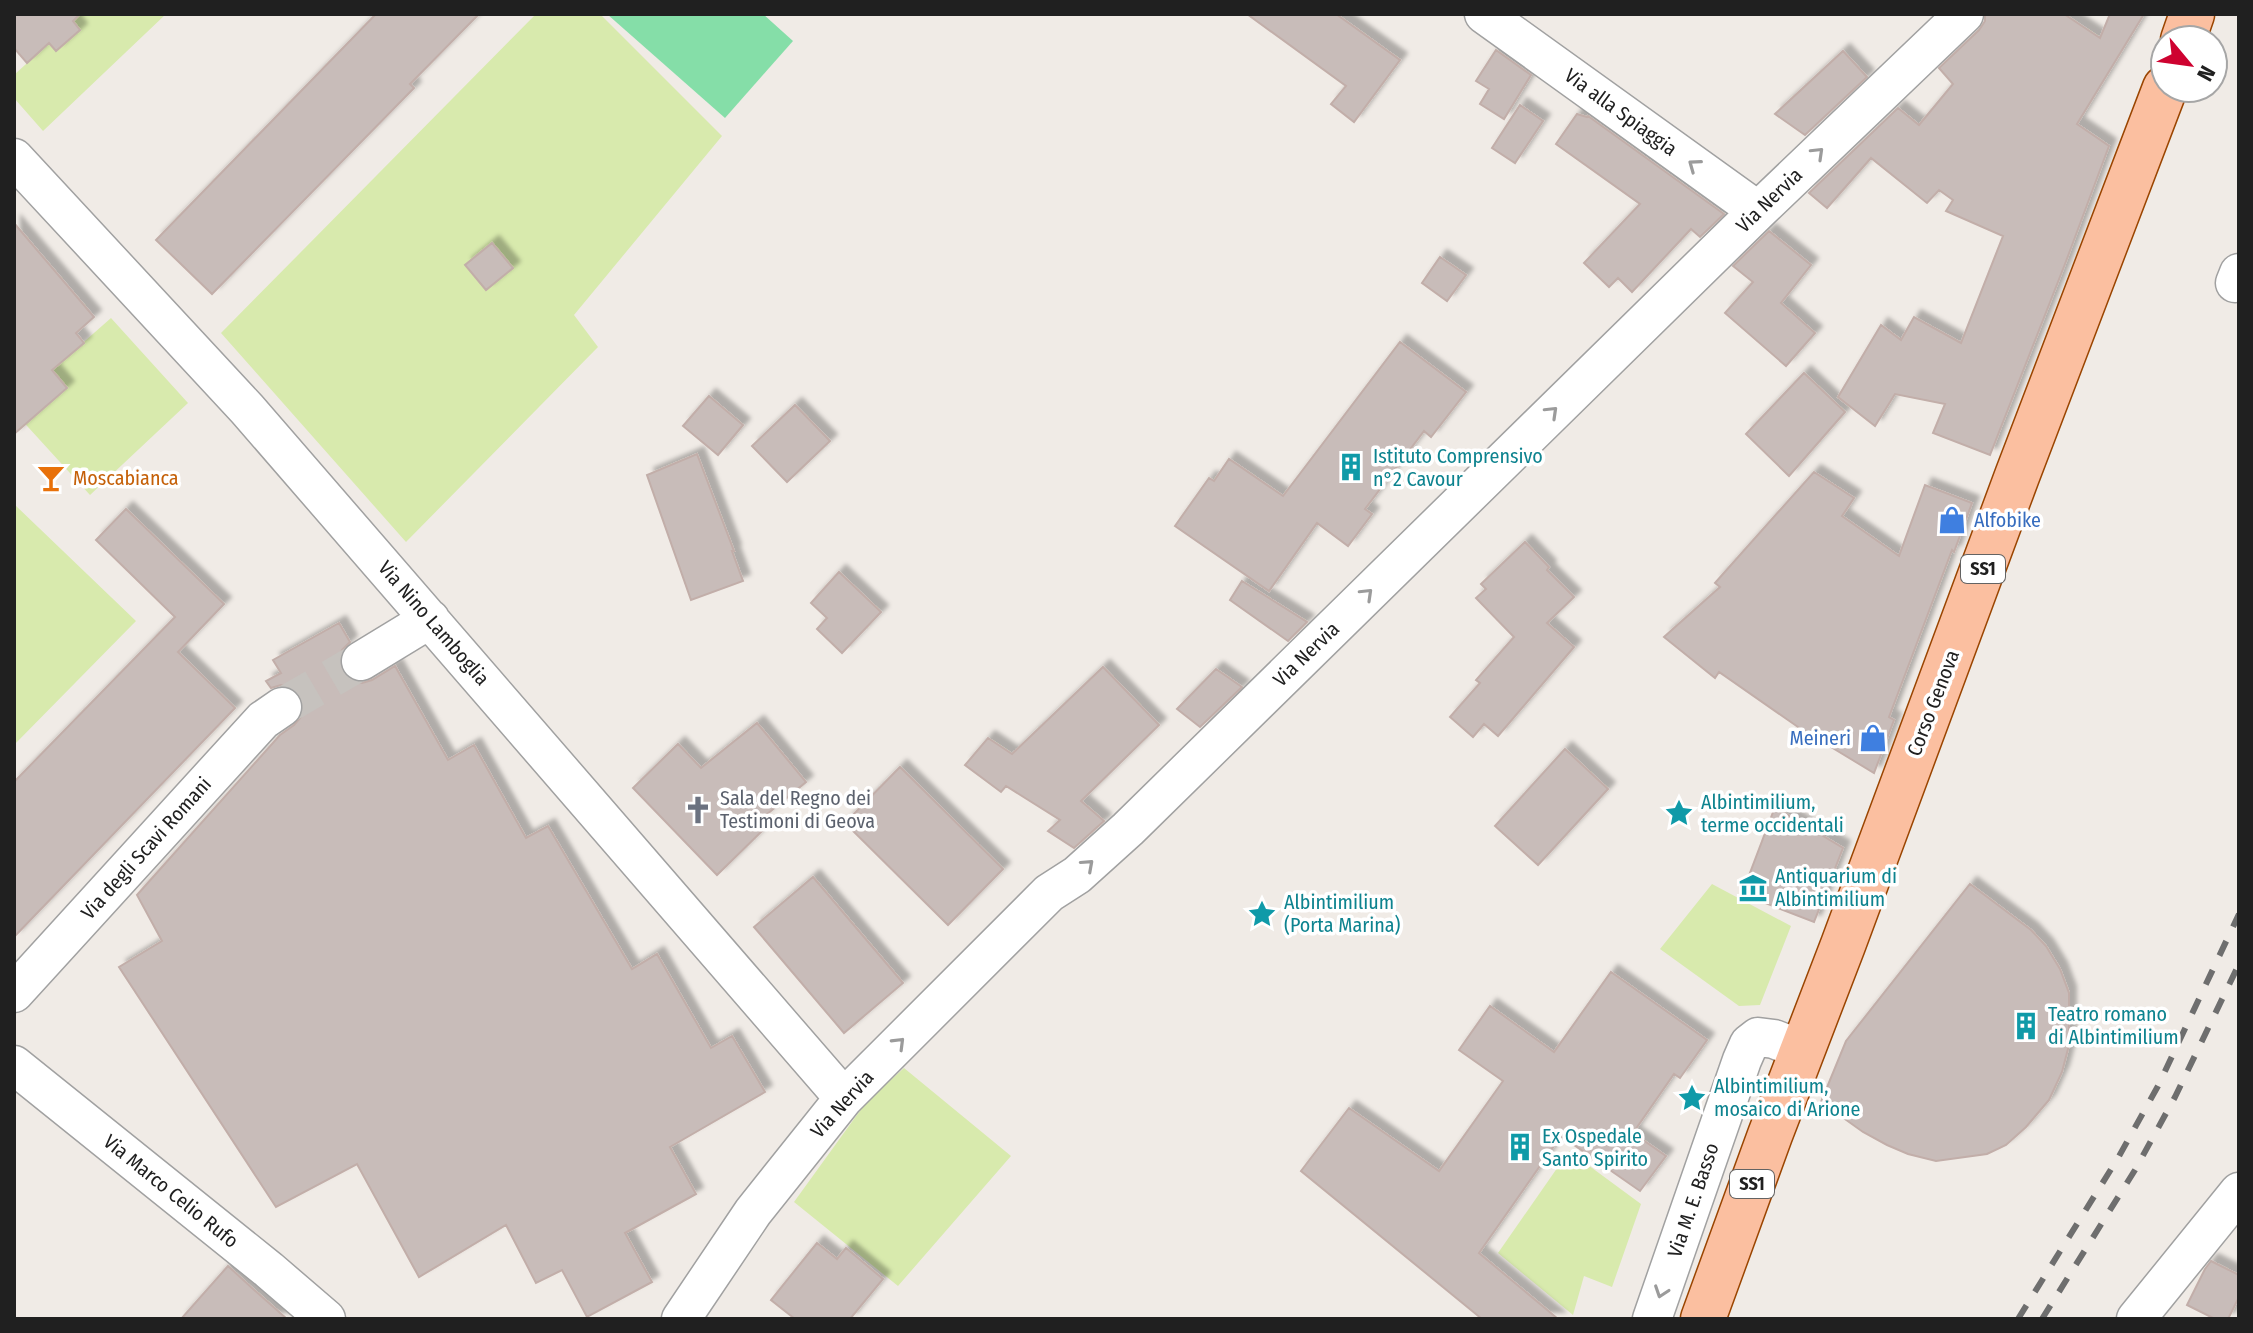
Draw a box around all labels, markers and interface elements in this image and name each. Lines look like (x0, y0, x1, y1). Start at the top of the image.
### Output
north arrow (2149, 24, 2229, 104)
text: N (2191, 61, 2221, 86)
street label: Via alla Spiaggia (1560, 63, 1682, 161)
one-way arrow (1809, 148, 1824, 162)
one-way arrow (1689, 160, 1703, 175)
street label: Via Nervia (1731, 163, 1807, 237)
one-way arrow (1543, 407, 1557, 422)
place label: Istituto Comprensivo n°2 Cavour (1373, 444, 1543, 491)
building icon: Istituto Comprensivo n°2 Cavour (1336, 452, 1366, 482)
bar icon: Moscabianca (36, 463, 66, 493)
place label: Moscabianca (73, 466, 179, 490)
shop icon: Alfobike (1937, 505, 1967, 535)
place label: Alfobike (1974, 508, 2041, 532)
road number: SS1 (1961, 555, 2005, 583)
street label: Via Nino Lamboglia (373, 556, 495, 690)
one-way arrow (1358, 589, 1372, 604)
street label: Via Nervia (1268, 617, 1344, 691)
street label: Corso Genova (1902, 647, 1964, 759)
shop icon: Meineri (1858, 723, 1888, 753)
place label: Meineri (1789, 726, 1851, 750)
street label: Via degli Scavi Romani (76, 772, 216, 924)
place label: Sala del Regno dei Testimoni di Geova (720, 786, 875, 833)
place label: Albintimilium, terme occidentali (1701, 790, 1844, 837)
church icon: Sala del Regno dei Testimoni di Geova (683, 795, 713, 825)
place icon: Albintimilium, terme occidentali (1664, 798, 1694, 828)
one-way arrow (1078, 860, 1093, 875)
place label: Antiquarium di Albintimilium (1775, 864, 1897, 911)
museum icon: Antiquarium di Albintimilium (1738, 873, 1768, 903)
place label: Albintimilium (Porta Marina) (1284, 890, 1401, 937)
place icon: Albintimilium (Porta Marina) (1247, 899, 1277, 929)
place label: Teatro romano di Albintimilium (2048, 1002, 2179, 1049)
building icon: Teatro romano di Albintimilium (2011, 1011, 2041, 1041)
one-way arrow (890, 1038, 904, 1052)
street label: Via Nervia (805, 1065, 879, 1143)
place label: Albintimilium, mosaico di Arione (1714, 1074, 1860, 1121)
place icon: Albintimilium, mosaico di Arione (1677, 1083, 1707, 1113)
place label: Ex Ospedale Santo Spirito (1542, 1124, 1648, 1171)
street label: Via Marco Celio Rufo (99, 1129, 243, 1253)
building icon: Ex Ospedale Santo Spirito (1505, 1132, 1535, 1162)
street label: Via M. E. Basso (1662, 1140, 1724, 1260)
road number: SS1 (1730, 1170, 1774, 1198)
one-way arrow (1655, 1284, 1671, 1298)

